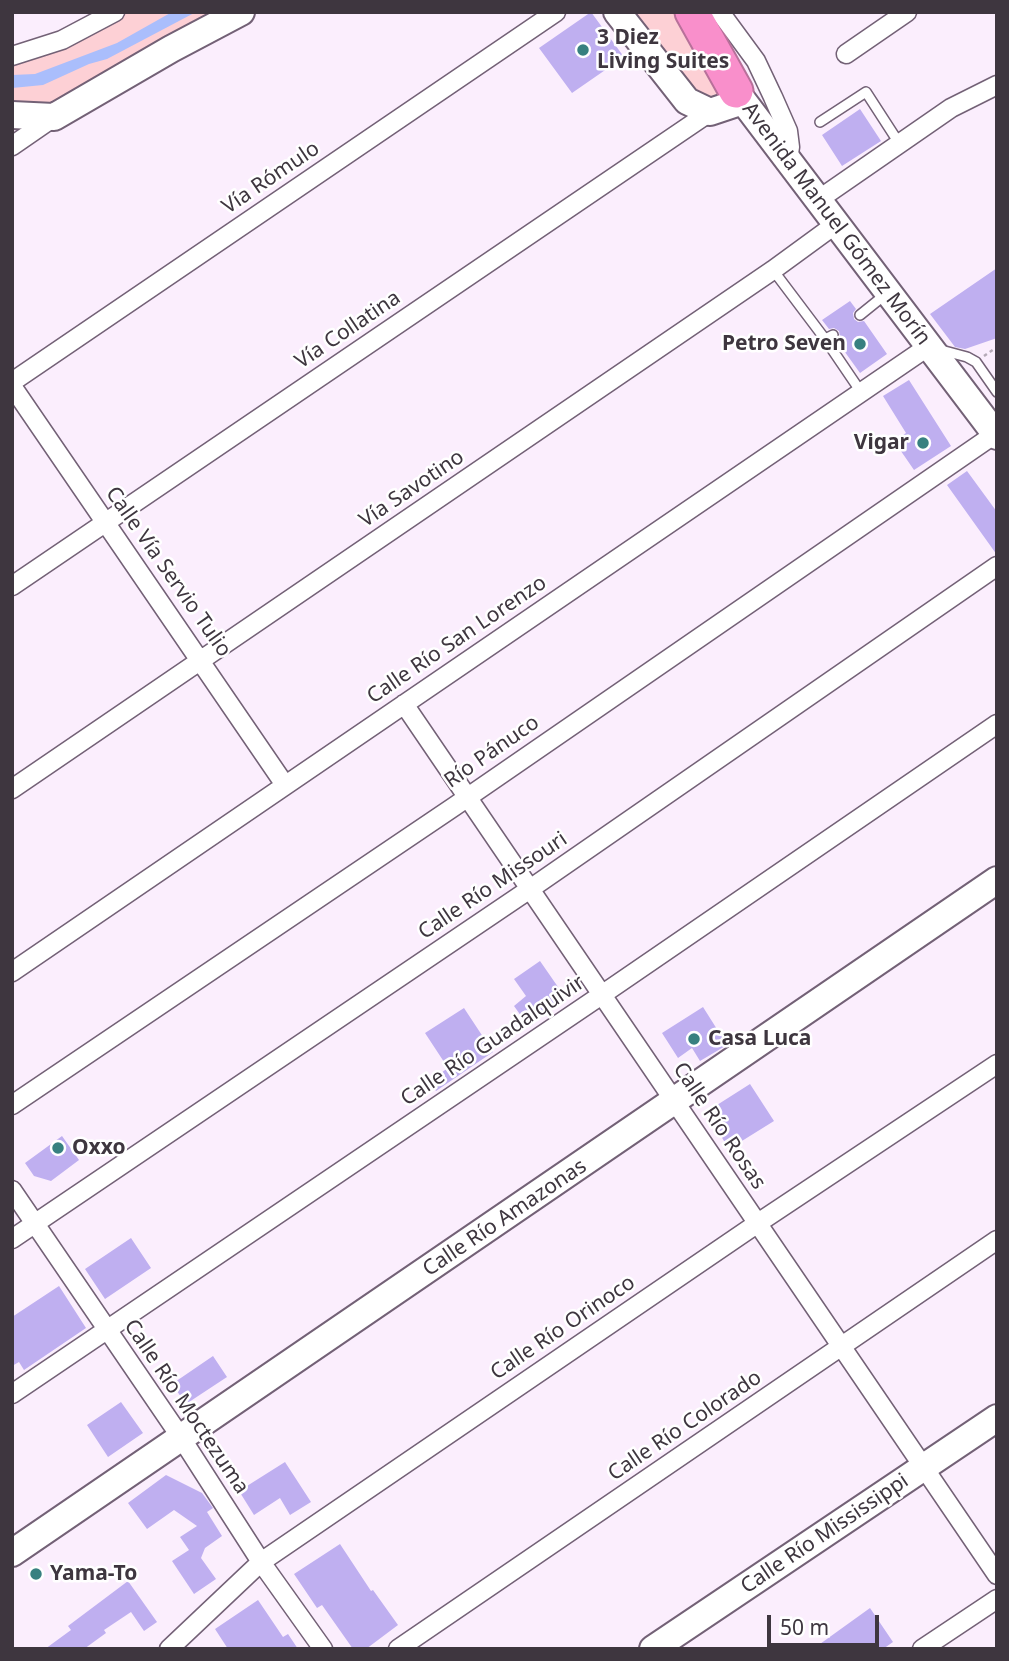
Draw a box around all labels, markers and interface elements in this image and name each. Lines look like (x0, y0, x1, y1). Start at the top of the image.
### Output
place label: 3 Diez Living Suites (597, 25, 729, 75)
marker: 3 Diez Living Suites (575, 42, 591, 58)
street label: Avenida Manuel Gómez Morín (736, 98, 936, 350)
street label: Vía Rómulo (218, 136, 324, 220)
street label: Vía Collatina (291, 286, 405, 374)
place label: Petro Seven (722, 331, 846, 357)
marker: Petro Seven (852, 336, 868, 352)
place label: Vigar (854, 430, 909, 456)
marker: Vigar (915, 435, 931, 451)
street label: Vía Savotino (355, 445, 469, 533)
street label: Calle Vía Servio Tulio (100, 482, 236, 662)
street label: Calle Río San Lorenzo (363, 571, 551, 709)
street label: Río Pánuco (440, 710, 544, 794)
street label: Calle Río Missouri (414, 827, 572, 945)
street label: Calle Río Guadalquivir (396, 970, 590, 1112)
place label: Casa Luca (708, 1026, 811, 1052)
marker: Casa Luca (686, 1031, 702, 1047)
street label: Calle Río Rosas (667, 1058, 771, 1194)
place label: Oxxo (72, 1135, 126, 1161)
marker: Oxxo (50, 1140, 66, 1156)
street label: Calle Río Amazonas (418, 1154, 592, 1282)
street label: Calle Río Orinoco (486, 1270, 640, 1386)
street label: Calle Río Moctezuma (118, 1315, 254, 1499)
street label: Calle Río Colorado (604, 1365, 766, 1487)
street label: Calle Río Mississippi (736, 1469, 914, 1599)
place label: Yama-To (50, 1561, 137, 1587)
marker: Yama-To (28, 1566, 44, 1582)
scale bar (771, 1602, 883, 1646)
text: 50 m (780, 1613, 829, 1641)

